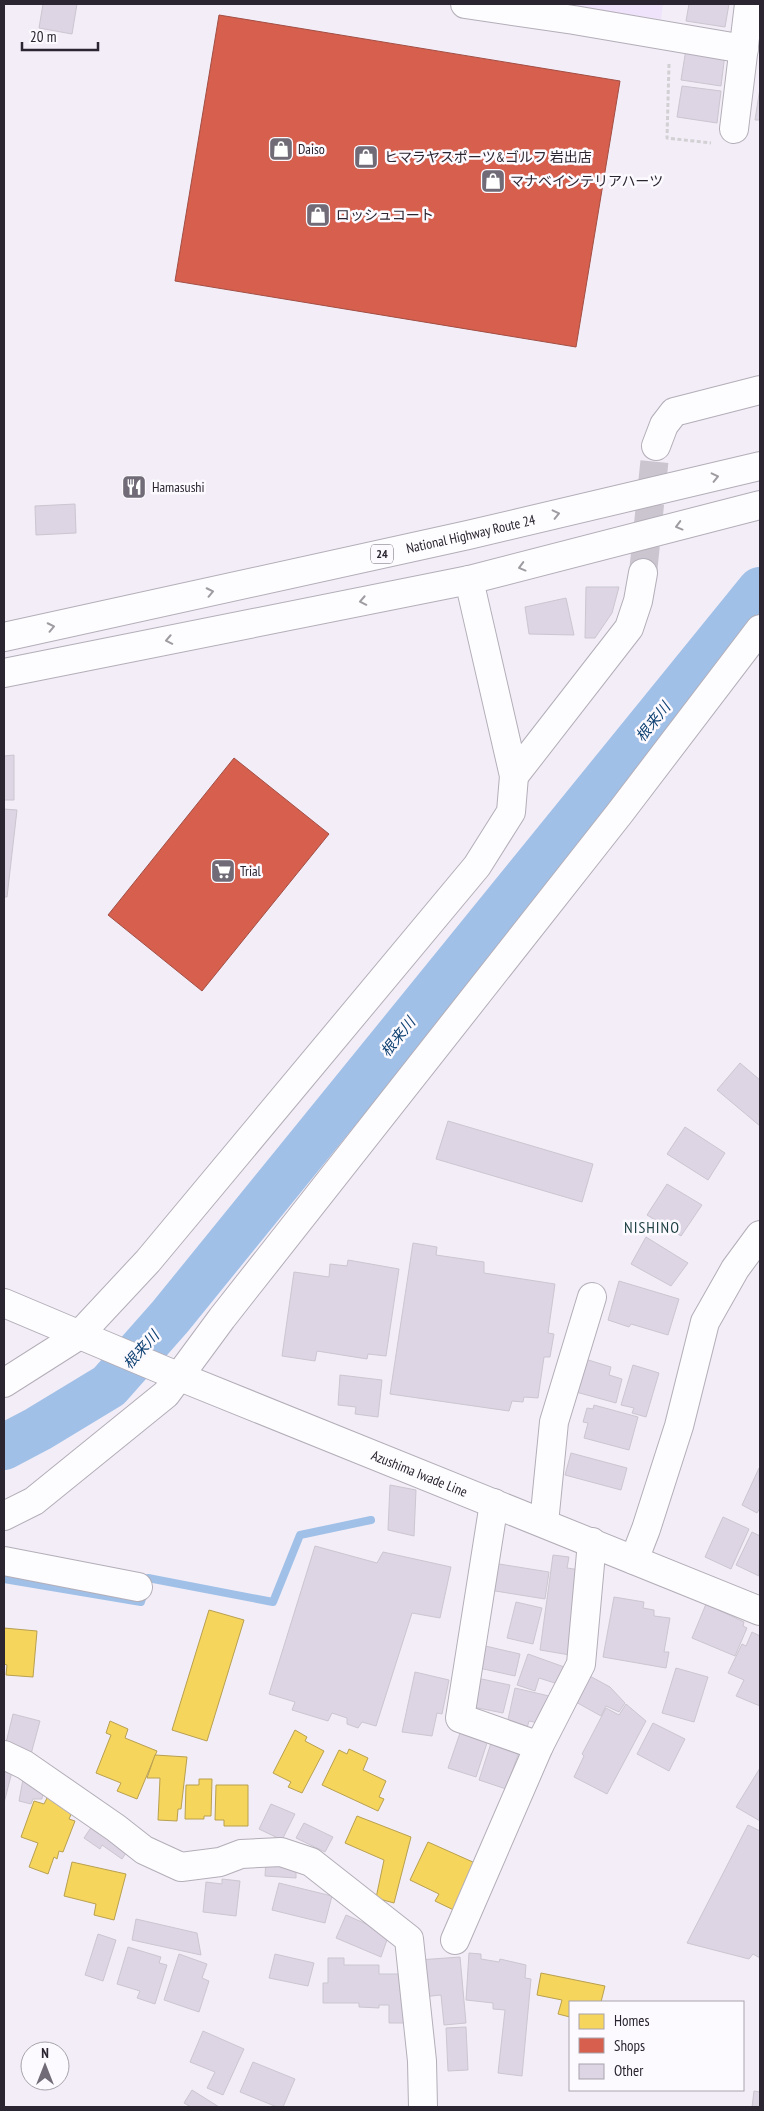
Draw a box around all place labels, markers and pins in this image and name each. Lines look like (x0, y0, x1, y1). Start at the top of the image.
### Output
shop icon: Daiso (268, 136, 294, 162)
place label: Daiso (298, 140, 325, 158)
shop icon: ヒマラヤスポーツ&ゴルフ 岩出店 (353, 144, 379, 170)
place label: ヒマラヤスポーツ&ゴルフ 岩出店 (384, 148, 592, 166)
shop icon: マナベインテリアハーツ (480, 168, 506, 194)
place label: マナベインテリアハーツ (510, 172, 663, 190)
shop icon: ロッシュコート (305, 202, 331, 228)
place label: ロッシュコート (336, 206, 434, 224)
restaurant icon: Hamasushi (121, 474, 147, 500)
place label: Hamasushi (152, 478, 205, 496)
supermarket icon: Trial (210, 858, 236, 884)
place label: Trial (240, 862, 262, 880)

